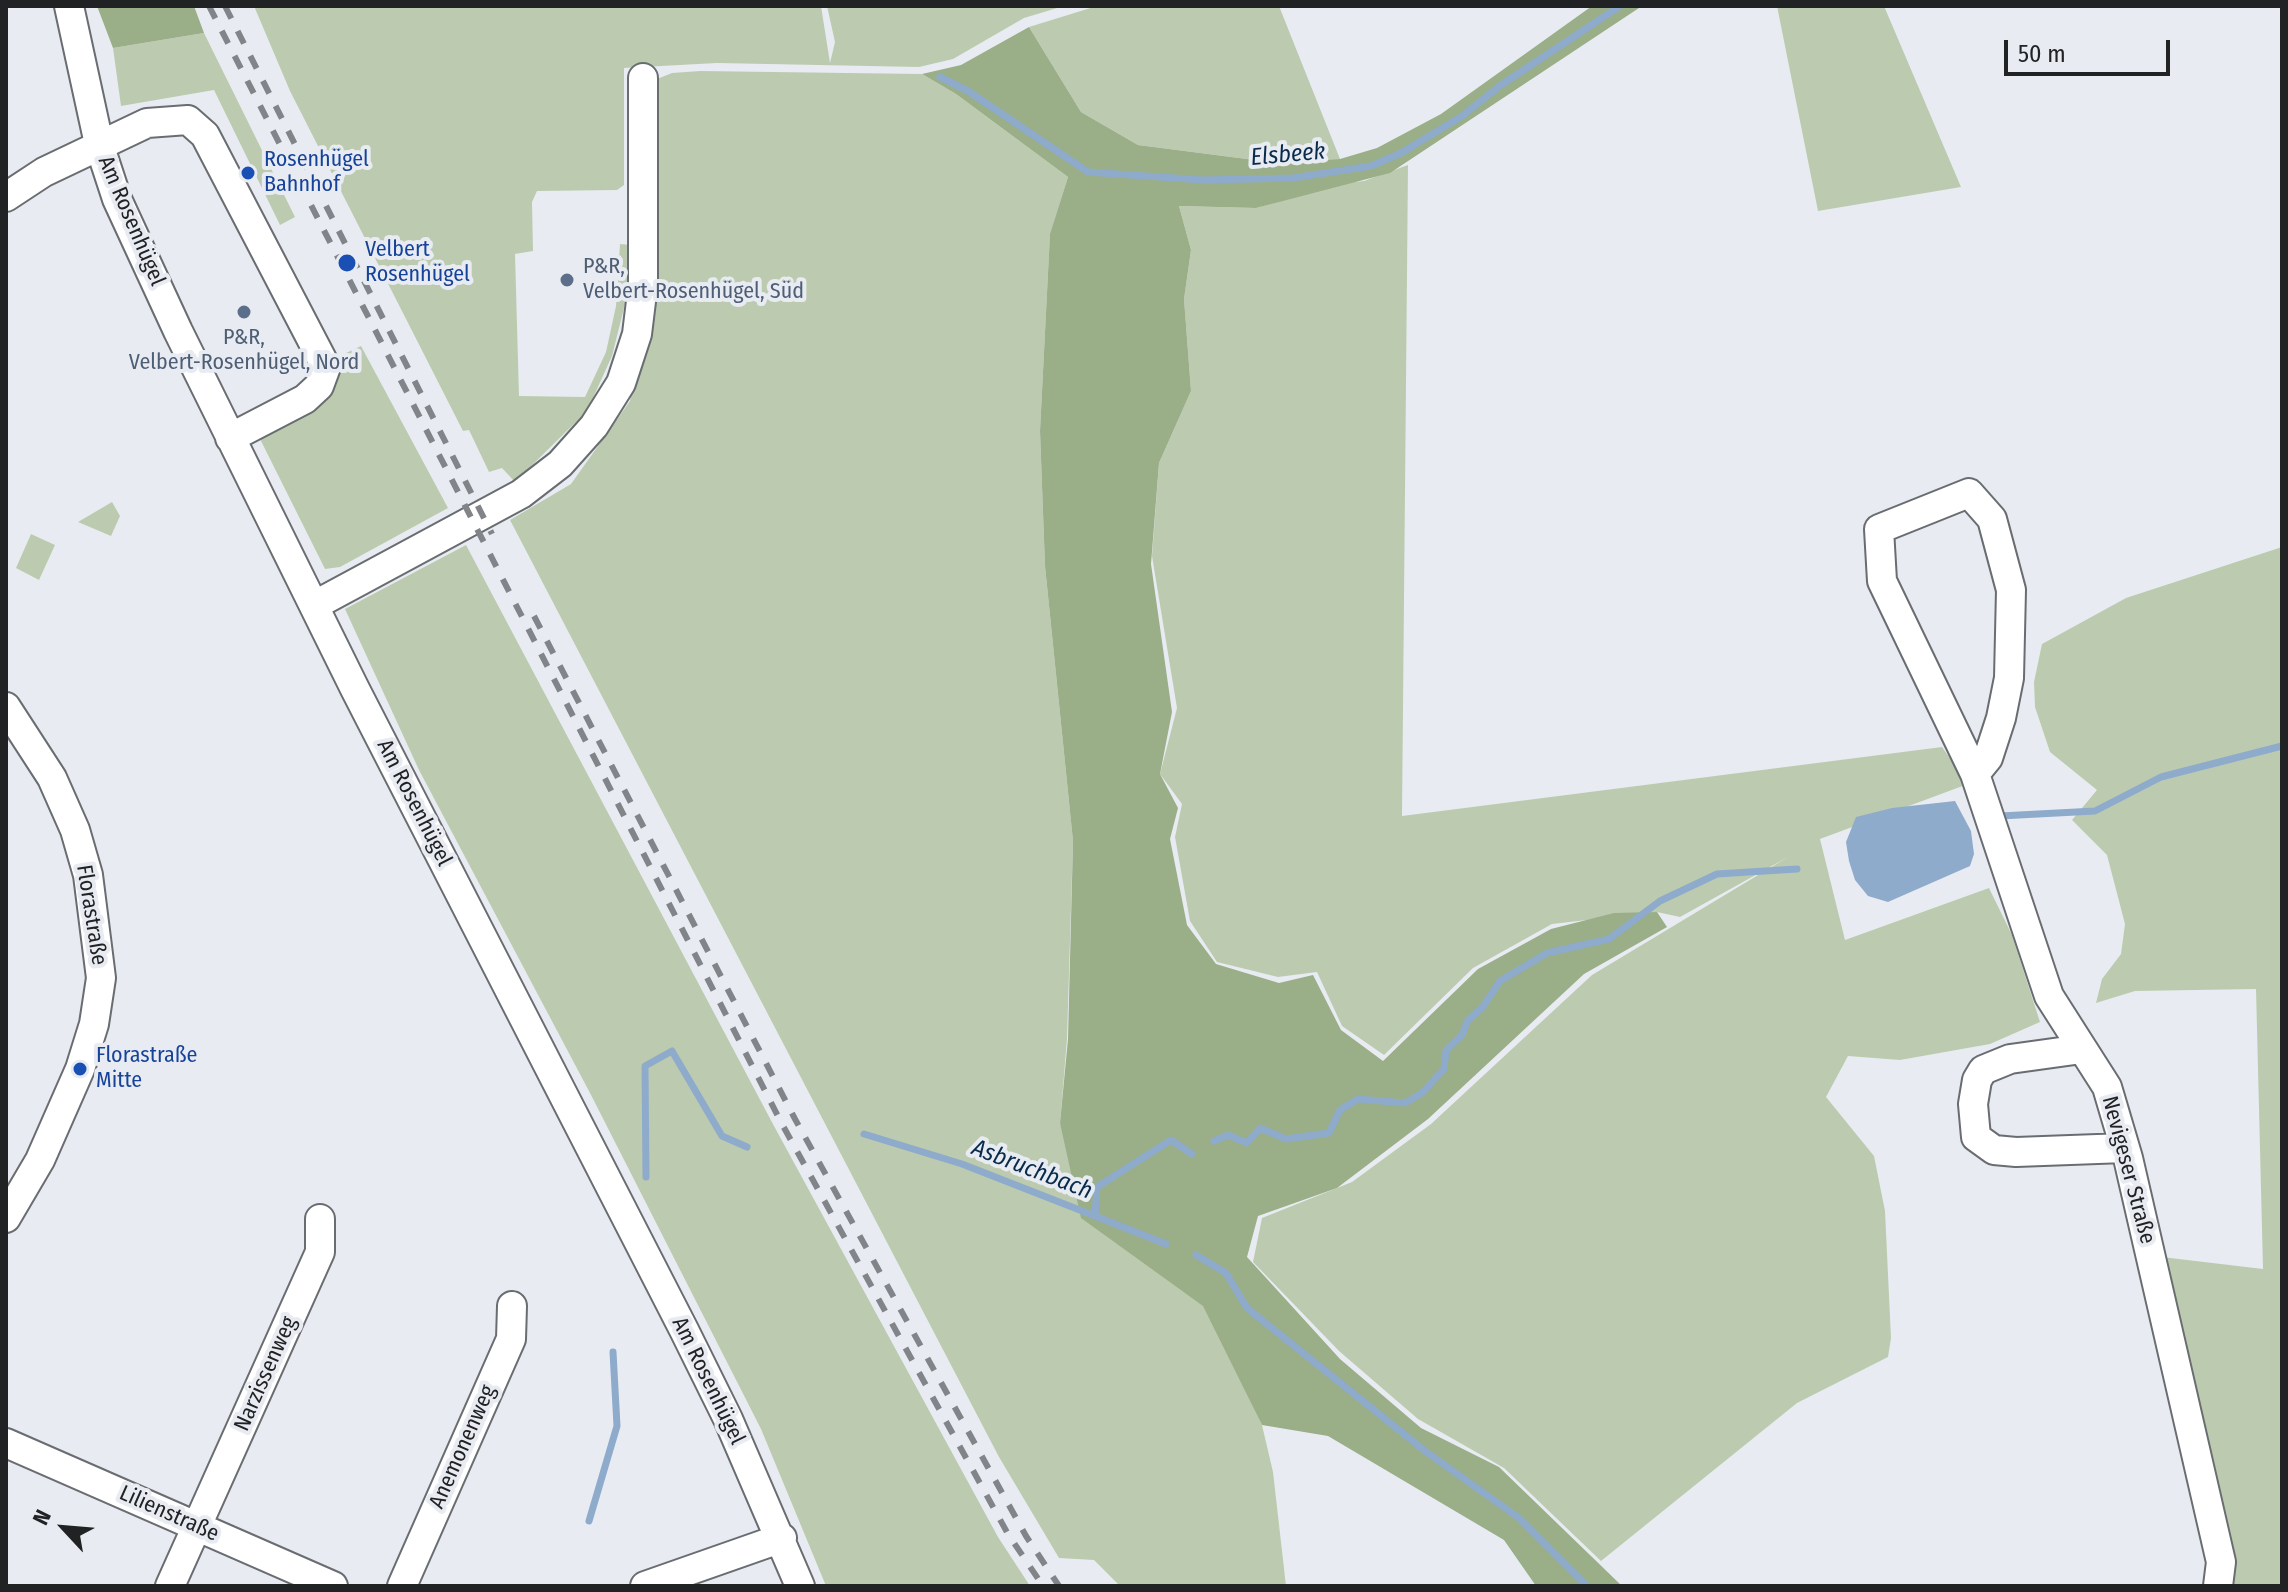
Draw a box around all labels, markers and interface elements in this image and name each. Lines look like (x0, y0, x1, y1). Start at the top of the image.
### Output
scale bar (2008, 24, 2174, 74)
text: 50 m (2018, 40, 2066, 68)
water label: Elsbeek (1249, 137, 1327, 173)
place label: Rosenhügel Bahnhof (264, 147, 369, 198)
street label: Am Rosenhügel (92, 152, 170, 290)
marker: Rosenhügel Bahnhof (239, 164, 257, 182)
place label: Velbert Rosenhügel (365, 237, 470, 288)
marker: Velbert Rosenhügel (336, 252, 358, 274)
place label: P&R, Velbert-Rosenhügel, Süd (583, 254, 804, 306)
marker: P&R, Velbert-Rosenhügel, Süd (558, 271, 576, 289)
marker: P&R, Velbert-Rosenhügel, Nord (235, 303, 253, 321)
place label: P&R, Velbert-Rosenhügel, Nord (129, 325, 359, 376)
street label: Am Rosenhügel (371, 735, 457, 871)
street label: Florastraße (70, 863, 112, 967)
place label: Florastraße Mitte (96, 1043, 197, 1094)
marker: Florastraße Mitte (71, 1060, 89, 1078)
street label: Nevigeser Straße (2096, 1093, 2160, 1247)
water label: Asbruchbach (968, 1134, 1096, 1206)
street label: Narzissenweg (229, 1313, 303, 1435)
street label: Am Rosenhügel (666, 1313, 750, 1449)
street label: Anemonenweg (424, 1381, 502, 1513)
street label: Lilienstraße (115, 1480, 223, 1548)
north arrow (24, 1488, 104, 1568)
text: N (27, 1505, 57, 1529)

